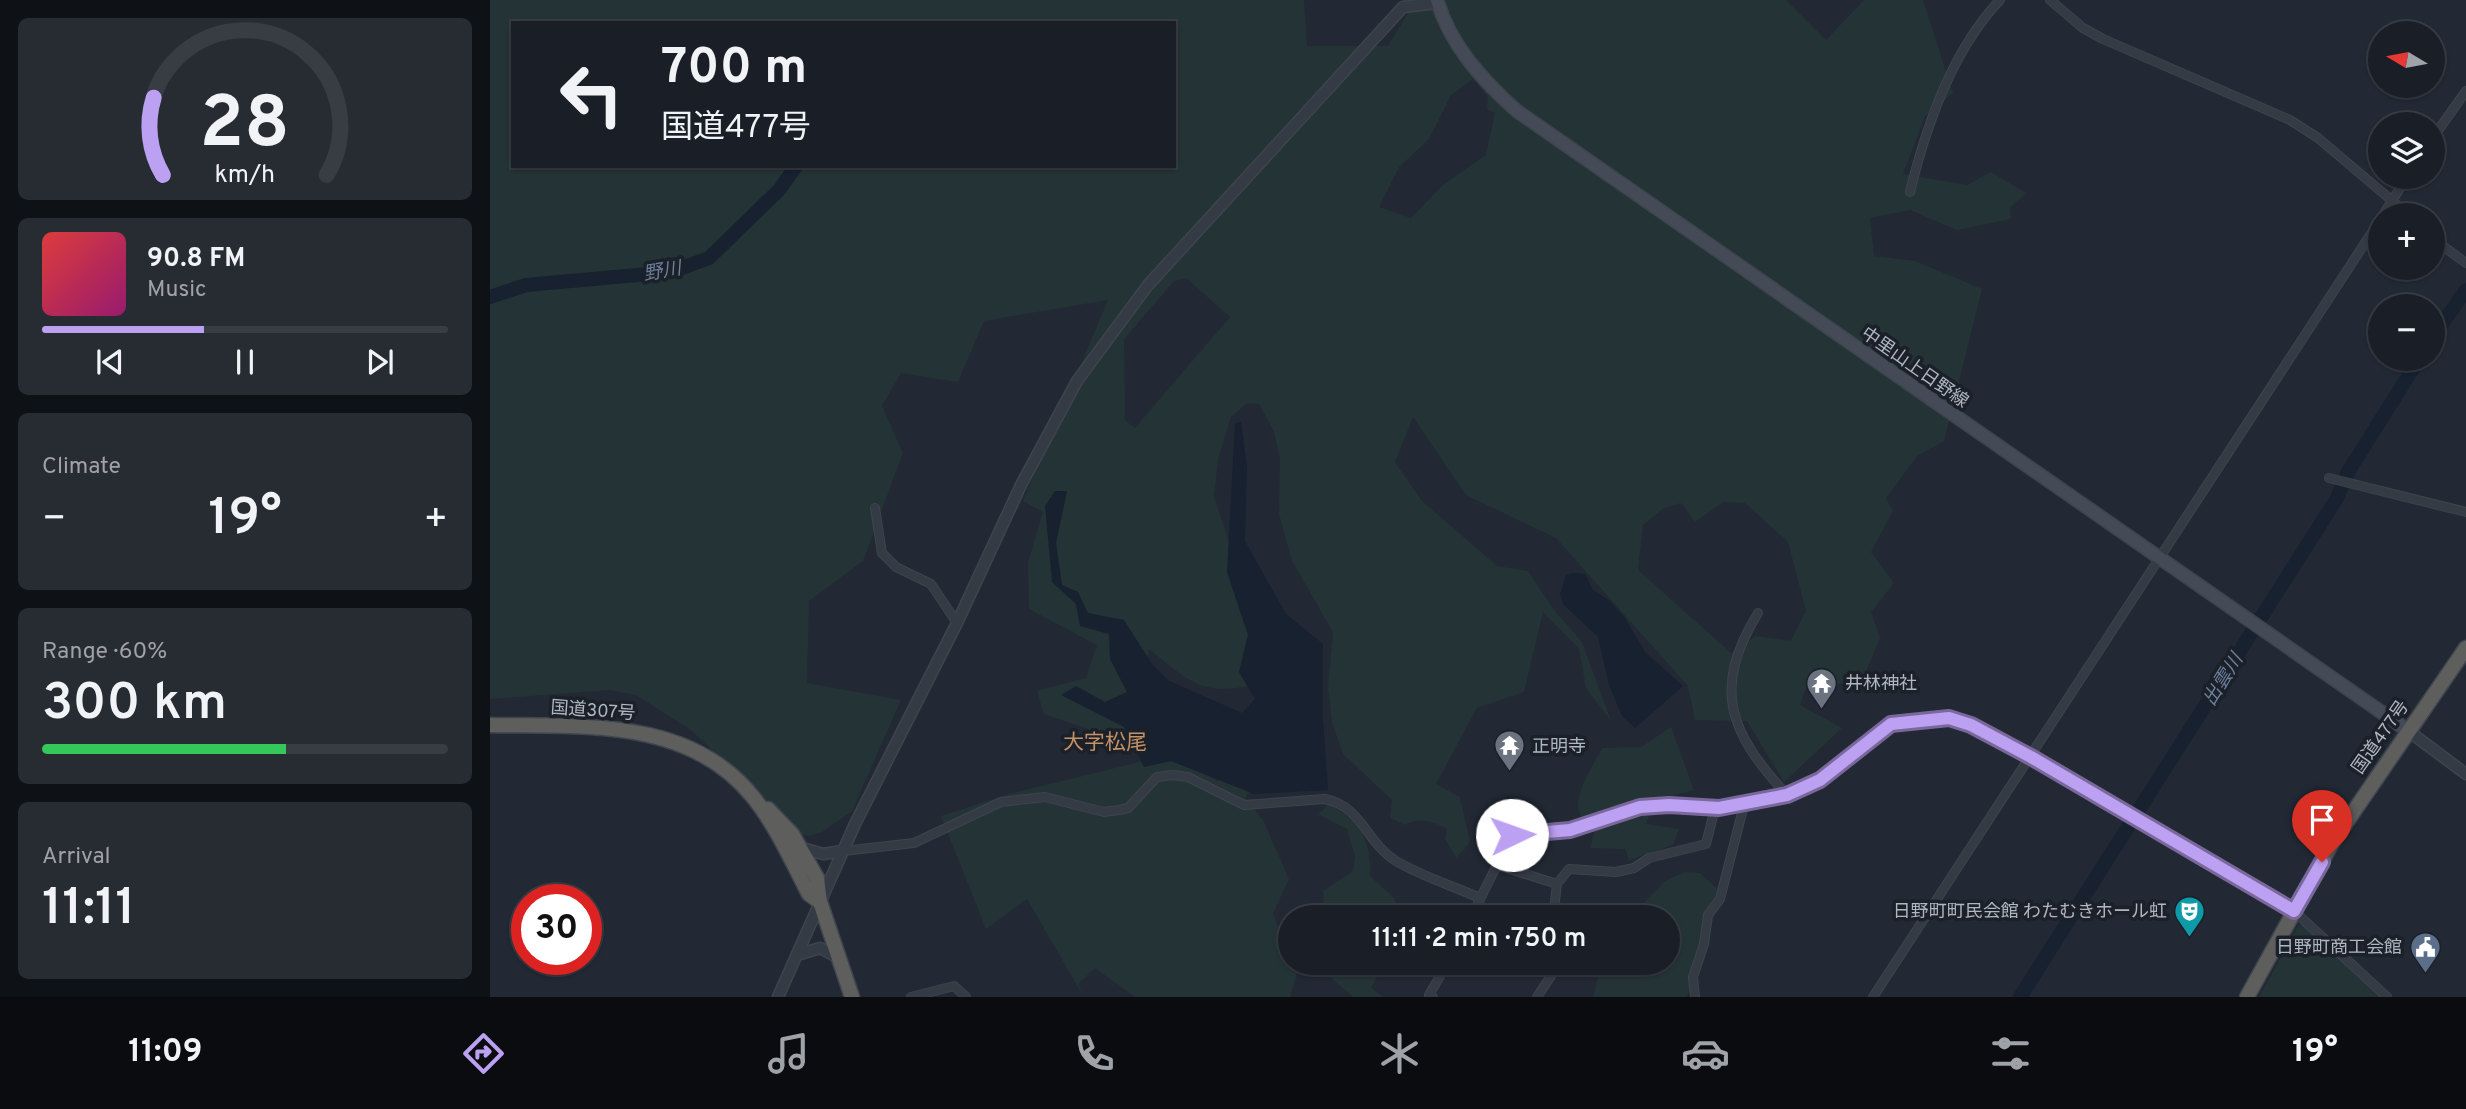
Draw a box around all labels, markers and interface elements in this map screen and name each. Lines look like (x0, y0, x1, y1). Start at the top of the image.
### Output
north arrow (2368, 21, 2445, 98)
map controls (2368, 21, 2445, 371)
text: 700 m (661, 39, 807, 101)
icon: left (546, 49, 637, 140)
text: 28 (200, 81, 290, 173)
text: 国道477号 (661, 109, 811, 149)
button: layers (2368, 112, 2445, 189)
text: km/h (215, 160, 275, 192)
button: + (2368, 203, 2445, 280)
text: 90.8 FM (147, 243, 245, 276)
water label: 野川 (642, 257, 685, 287)
text: Music (147, 276, 207, 305)
button: − (2368, 294, 2445, 371)
street label: 中里山上日野線 (1856, 323, 1972, 414)
icon: previous (91, 343, 129, 381)
icon: pause (226, 343, 264, 381)
icon: next (361, 343, 399, 381)
text: Climate (42, 453, 121, 482)
text: 19° (208, 487, 282, 553)
text: − (42, 496, 67, 545)
text: + (423, 496, 448, 545)
text: Range · 60% (42, 638, 167, 667)
water label: 出雲川 (2198, 648, 2250, 711)
temple icon: 井林神社 (1805, 666, 1839, 710)
text: 300 km (42, 672, 227, 738)
place label: 井林神社 (1845, 673, 1917, 696)
street label: 国道307号 (550, 697, 636, 726)
street label: 国道477号 (2348, 697, 2415, 779)
temple icon: 正明寺 (1492, 729, 1526, 773)
district label: 大字松尾 (1063, 730, 1147, 757)
place label: 正明寺 (1532, 736, 1586, 759)
pin (2292, 790, 2352, 862)
position arrow (1475, 798, 1549, 872)
icon: arrive (2303, 801, 2341, 839)
text: Arrival (42, 843, 111, 872)
text: 11:11 (42, 877, 136, 943)
speed limit sign: 30 (511, 884, 602, 975)
theatre icon: 日野町町民会館 わたむきホール虹 (2173, 894, 2207, 938)
place label: 日野町町民会館 わたむきホール虹 (1893, 901, 2167, 924)
text: 11:11 · 2 min · 750 m (1372, 923, 1586, 956)
public building icon: 日野町商工会館 (2408, 930, 2442, 974)
place label: 日野町商工会館 (2276, 937, 2402, 960)
icon: directions (459, 1029, 508, 1078)
icon: music (764, 1029, 813, 1078)
icon: phone (1070, 1029, 1119, 1078)
icon: climate (1375, 1029, 1424, 1078)
icon: car (1681, 1029, 1730, 1078)
icon: filters (1986, 1029, 2035, 1078)
text: 11:09 (128, 1033, 202, 1073)
text: 19° (2292, 1033, 2338, 1073)

